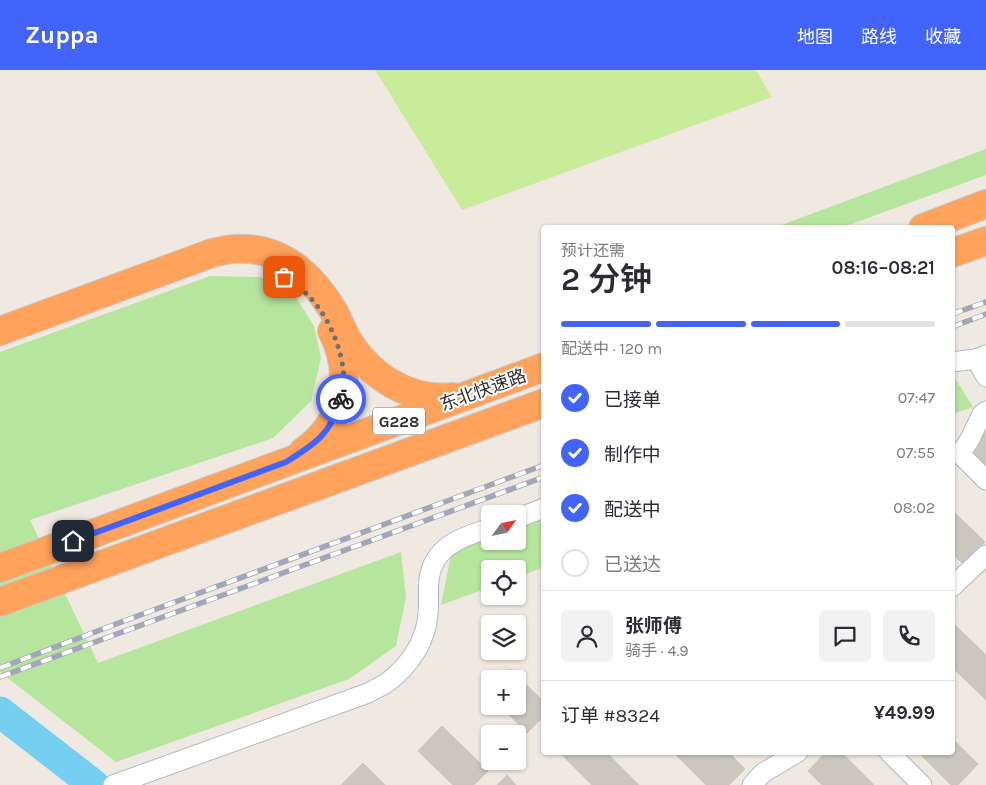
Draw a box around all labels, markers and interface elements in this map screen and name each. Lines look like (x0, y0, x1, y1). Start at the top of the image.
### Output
text: Zuppa (25, 21, 98, 49)
text: 地图 (797, 26, 833, 48)
text: 路线 (861, 26, 897, 48)
text: 收藏 (925, 26, 961, 48)
text: 预计还需 (561, 241, 625, 260)
pin (263, 256, 305, 298)
text: 08:16–08:21 (832, 257, 935, 279)
text: 2 分钟 (561, 261, 652, 298)
icon: bag (270, 263, 298, 291)
text: 配送中 · 120 m (561, 339, 662, 358)
street label: 东北快速路 (437, 364, 529, 416)
courier (316, 374, 366, 424)
icon: check (561, 384, 589, 412)
icon: bike (327, 385, 355, 413)
text: 07:47 (898, 388, 935, 407)
text: 已接单 (604, 389, 661, 411)
road number: G228 (373, 408, 425, 434)
icon: check (561, 439, 589, 467)
text: 07:55 (896, 443, 935, 462)
text: 制作中 (604, 444, 661, 466)
icon: check (561, 494, 589, 522)
text: 08:02 (893, 498, 935, 517)
text: 配送中 (604, 499, 661, 521)
north arrow (481, 505, 526, 550)
map controls (481, 505, 526, 770)
pin (52, 520, 94, 562)
icon: home (59, 527, 87, 555)
text: 已送达 (604, 554, 661, 576)
button: locate (481, 560, 526, 605)
button: person (561, 610, 613, 662)
button: chat (819, 610, 871, 662)
button: phone (883, 610, 935, 662)
button: layers (481, 615, 526, 660)
text: 张师傅 (625, 615, 682, 637)
text: 骑手 · 4.9 (625, 641, 689, 660)
button: + (481, 670, 526, 715)
text: ¥49.99 (874, 702, 935, 724)
text: 订单 #8324 (561, 705, 660, 727)
button: − (481, 725, 526, 770)

